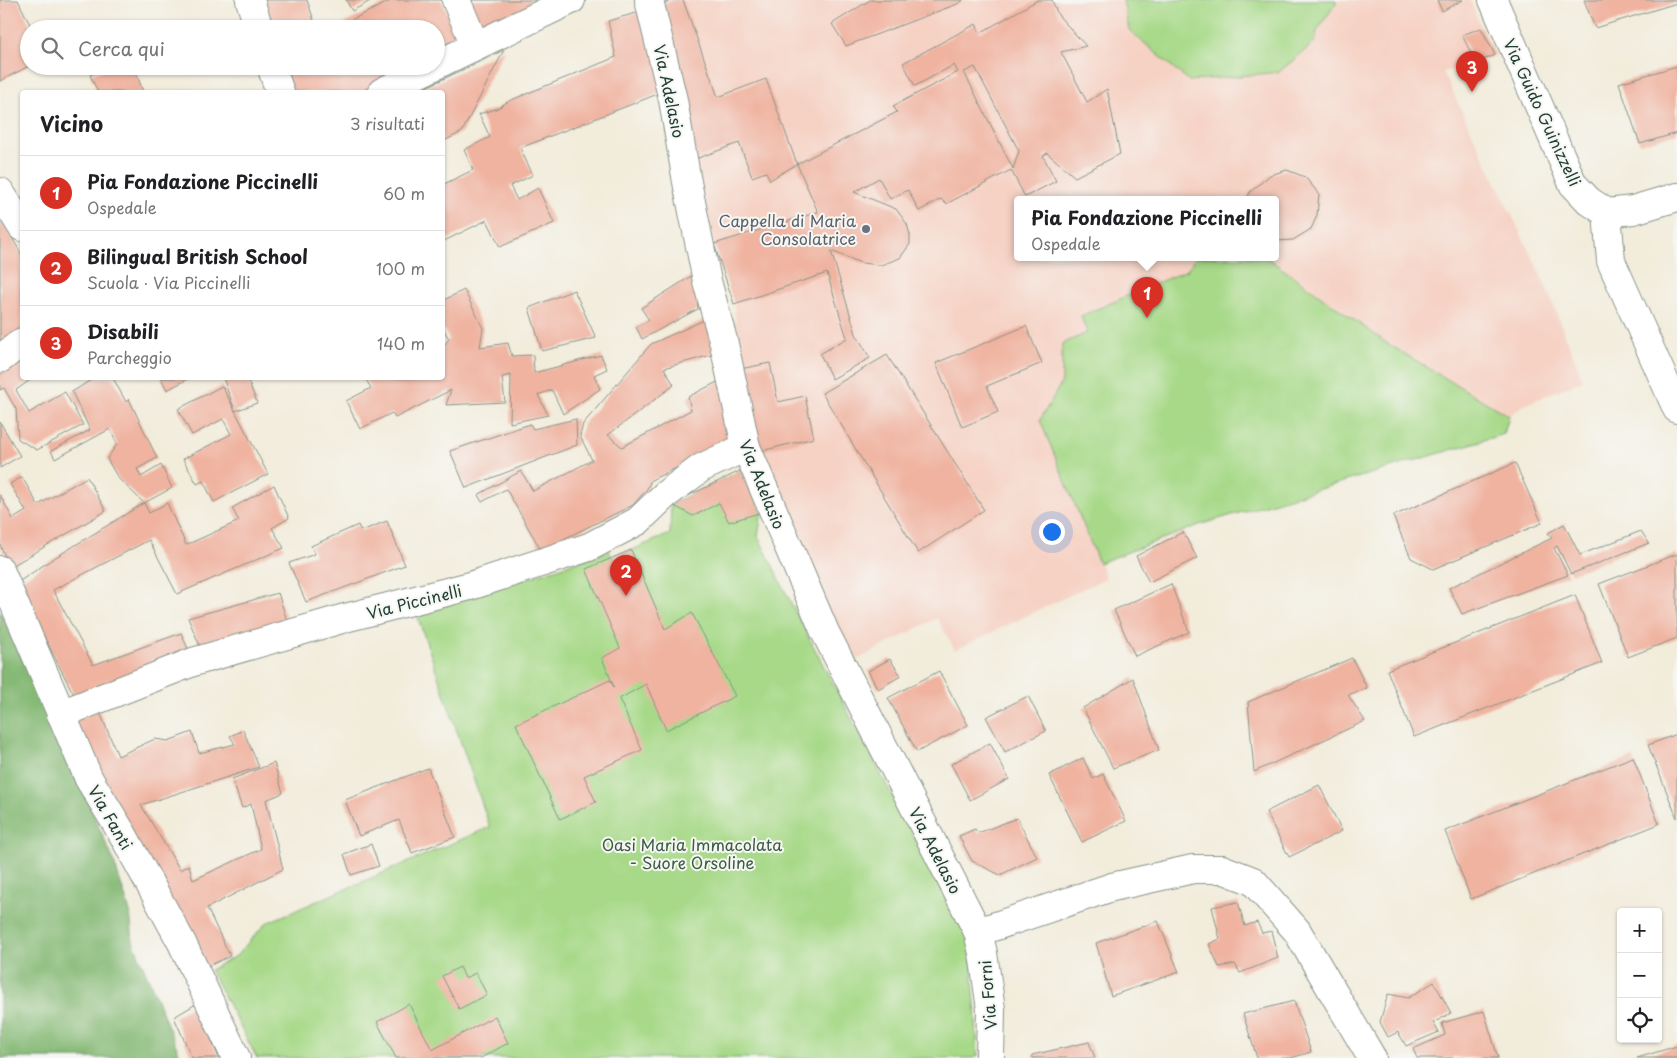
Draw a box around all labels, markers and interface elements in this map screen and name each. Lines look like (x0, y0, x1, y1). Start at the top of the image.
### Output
search box (20, 20, 445, 75)
icon: search (38, 34, 66, 62)
text: Cerca qui (78, 34, 165, 62)
street label: Via Guido Guinizzelli (1498, 34, 1588, 190)
street label: Via Adelasio (648, 42, 692, 140)
pin: 3 (1456, 51, 1488, 92)
text: Vicino (40, 107, 103, 139)
text: 3 risultati (350, 111, 425, 135)
text: Pia Fondazione Piccinelli (87, 167, 318, 195)
text: 1 (52, 181, 60, 205)
text: 60 m (383, 181, 425, 205)
text: Ospedale (87, 195, 157, 219)
popup (1014, 196, 1279, 261)
text: Pia Fondazione Piccinelli (1031, 203, 1262, 231)
place label: Cappella di Maria Consolatrice (719, 208, 856, 250)
marker: Cappella di Maria Consolatrice (860, 223, 872, 235)
text: Ospedale (1031, 231, 1101, 255)
text: Bilingual British School (87, 242, 308, 270)
text: 2 (50, 256, 62, 280)
text: 100 m (376, 256, 425, 280)
text: Scuola · Via Piccinelli (87, 270, 251, 294)
pin: 1 (1131, 277, 1163, 318)
text: Disabili (87, 317, 159, 345)
text: 3 (51, 331, 61, 355)
text: 140 m (377, 331, 425, 355)
text: Parcheggio (87, 345, 172, 369)
street label: Via Adelasio (734, 436, 792, 533)
your location (1039, 519, 1065, 545)
pin: 2 (610, 555, 642, 596)
street label: Via Piccinelli (364, 578, 464, 624)
street label: Via Fanti (83, 780, 139, 854)
street label: Via Adelasio (904, 802, 968, 898)
park label: Oasi Maria Immacolata - Suore Orsoline (602, 832, 782, 874)
map controls (1617, 908, 1662, 1043)
button: + (1617, 908, 1662, 953)
button: − (1617, 953, 1662, 998)
street label: Via Forni (972, 959, 1002, 1031)
button: locate (1617, 998, 1662, 1043)

